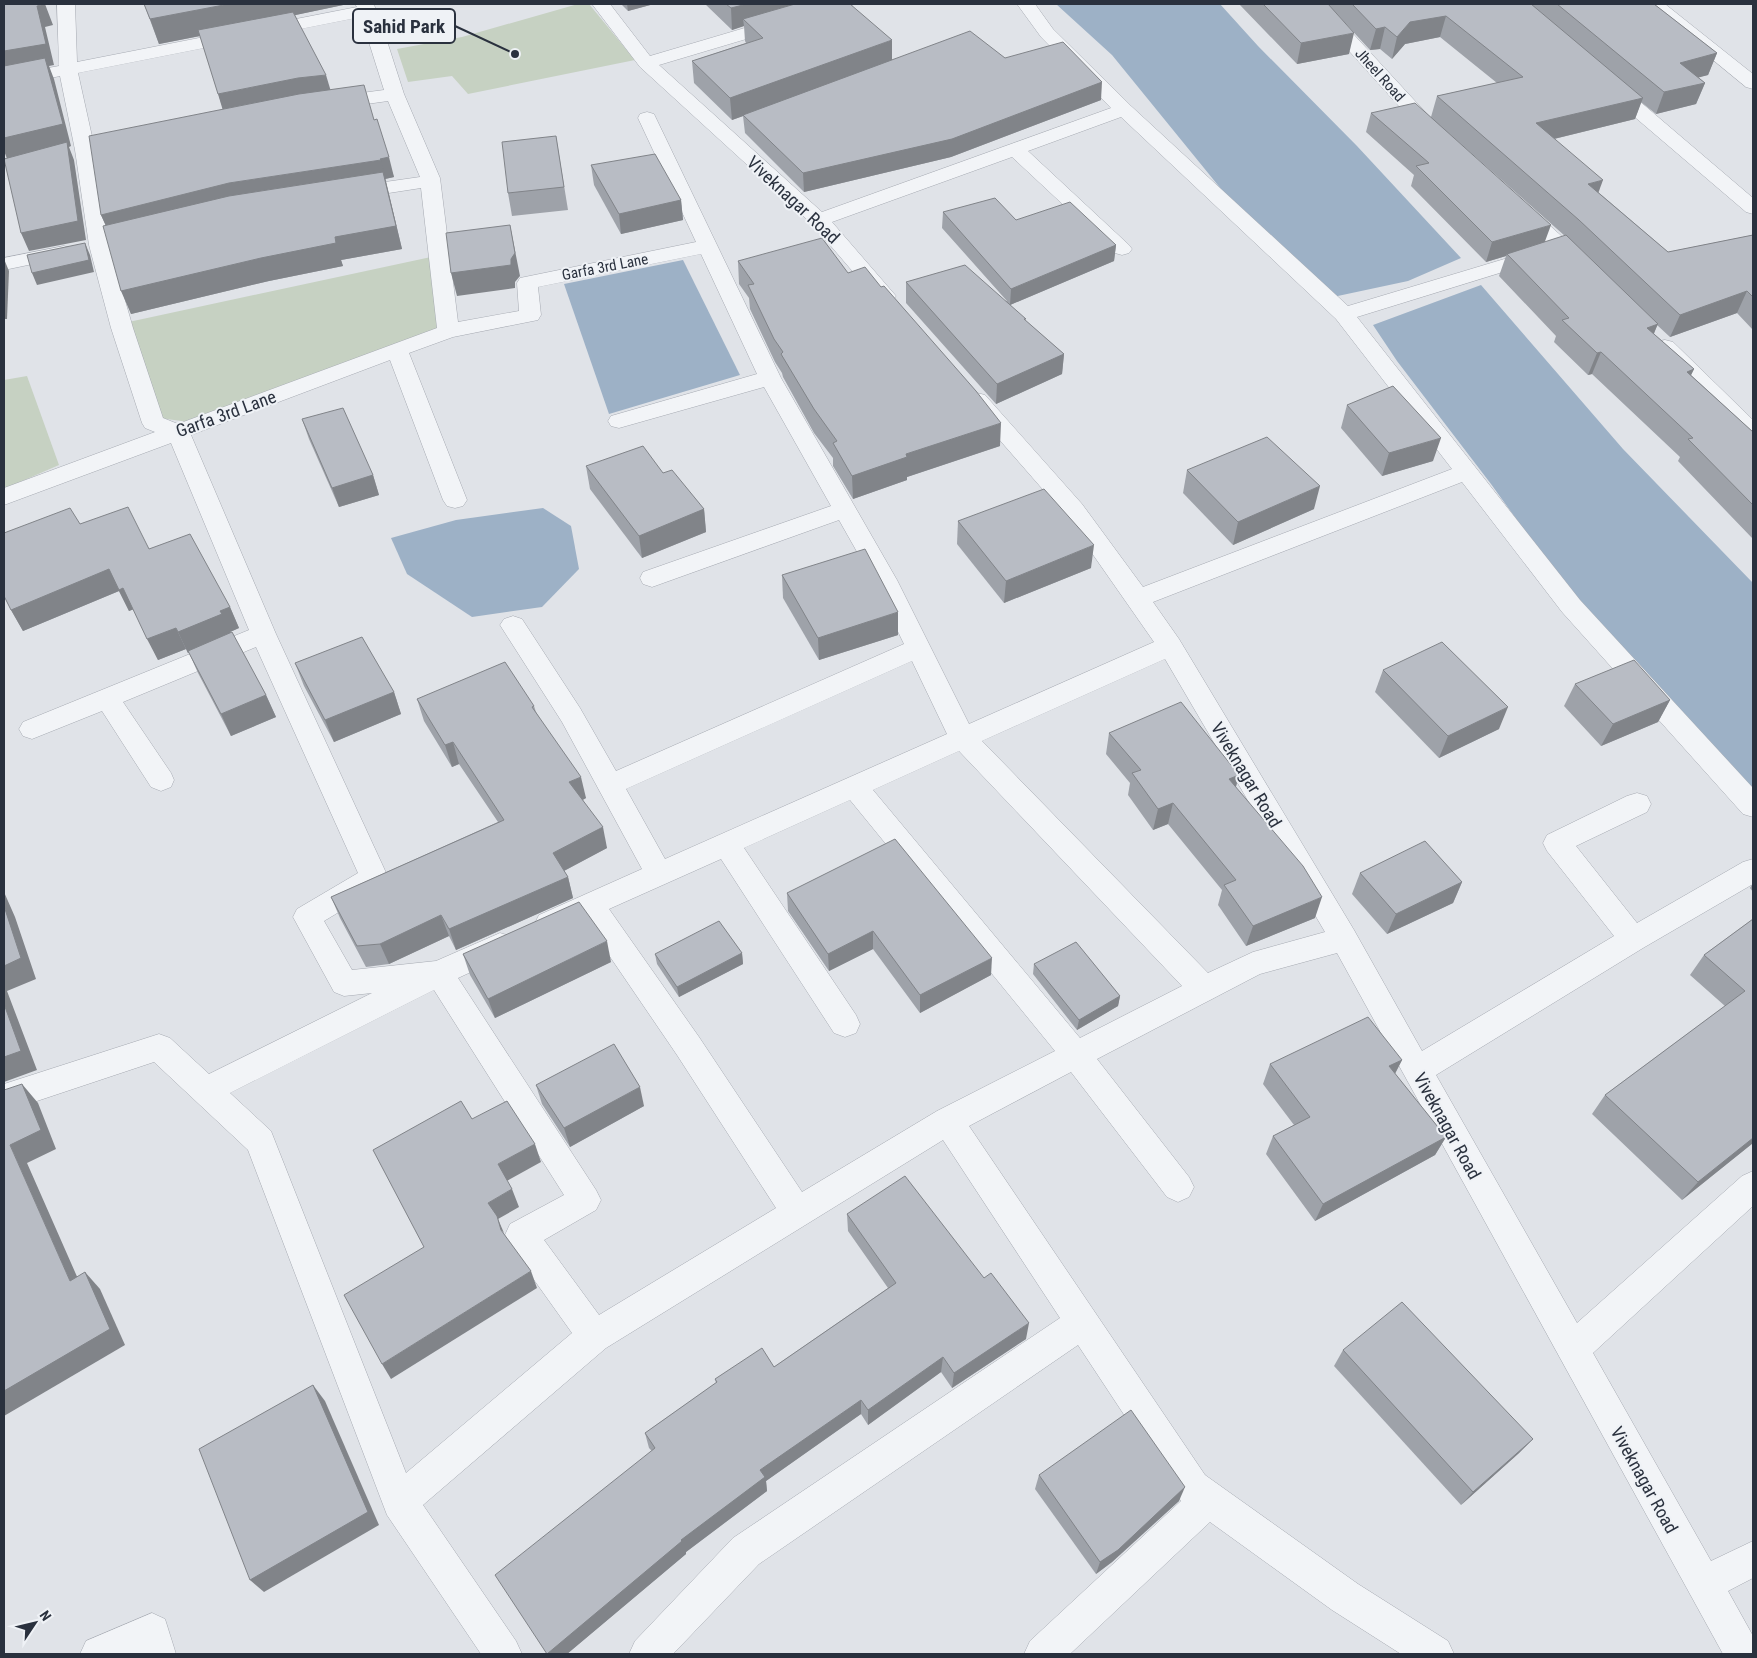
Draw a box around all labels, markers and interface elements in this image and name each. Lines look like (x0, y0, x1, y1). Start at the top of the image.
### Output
callout: Sahid Park (353, 9, 455, 43)
text: Sahid Park (363, 15, 446, 38)
street label: Jheel Road (1351, 45, 1409, 105)
street label: Viveknagar Road (743, 151, 844, 248)
street label: Garfa 3rd Lane (560, 250, 650, 284)
street label: Garfa 3rd Lane (173, 386, 279, 441)
street label: Viveknagar Road (1207, 718, 1286, 831)
street label: Viveknagar Road (1409, 1069, 1485, 1183)
street label: Viveknagar Road (1606, 1423, 1682, 1537)
north arrow (10, 1598, 60, 1648)
text: N (37, 1607, 55, 1624)

